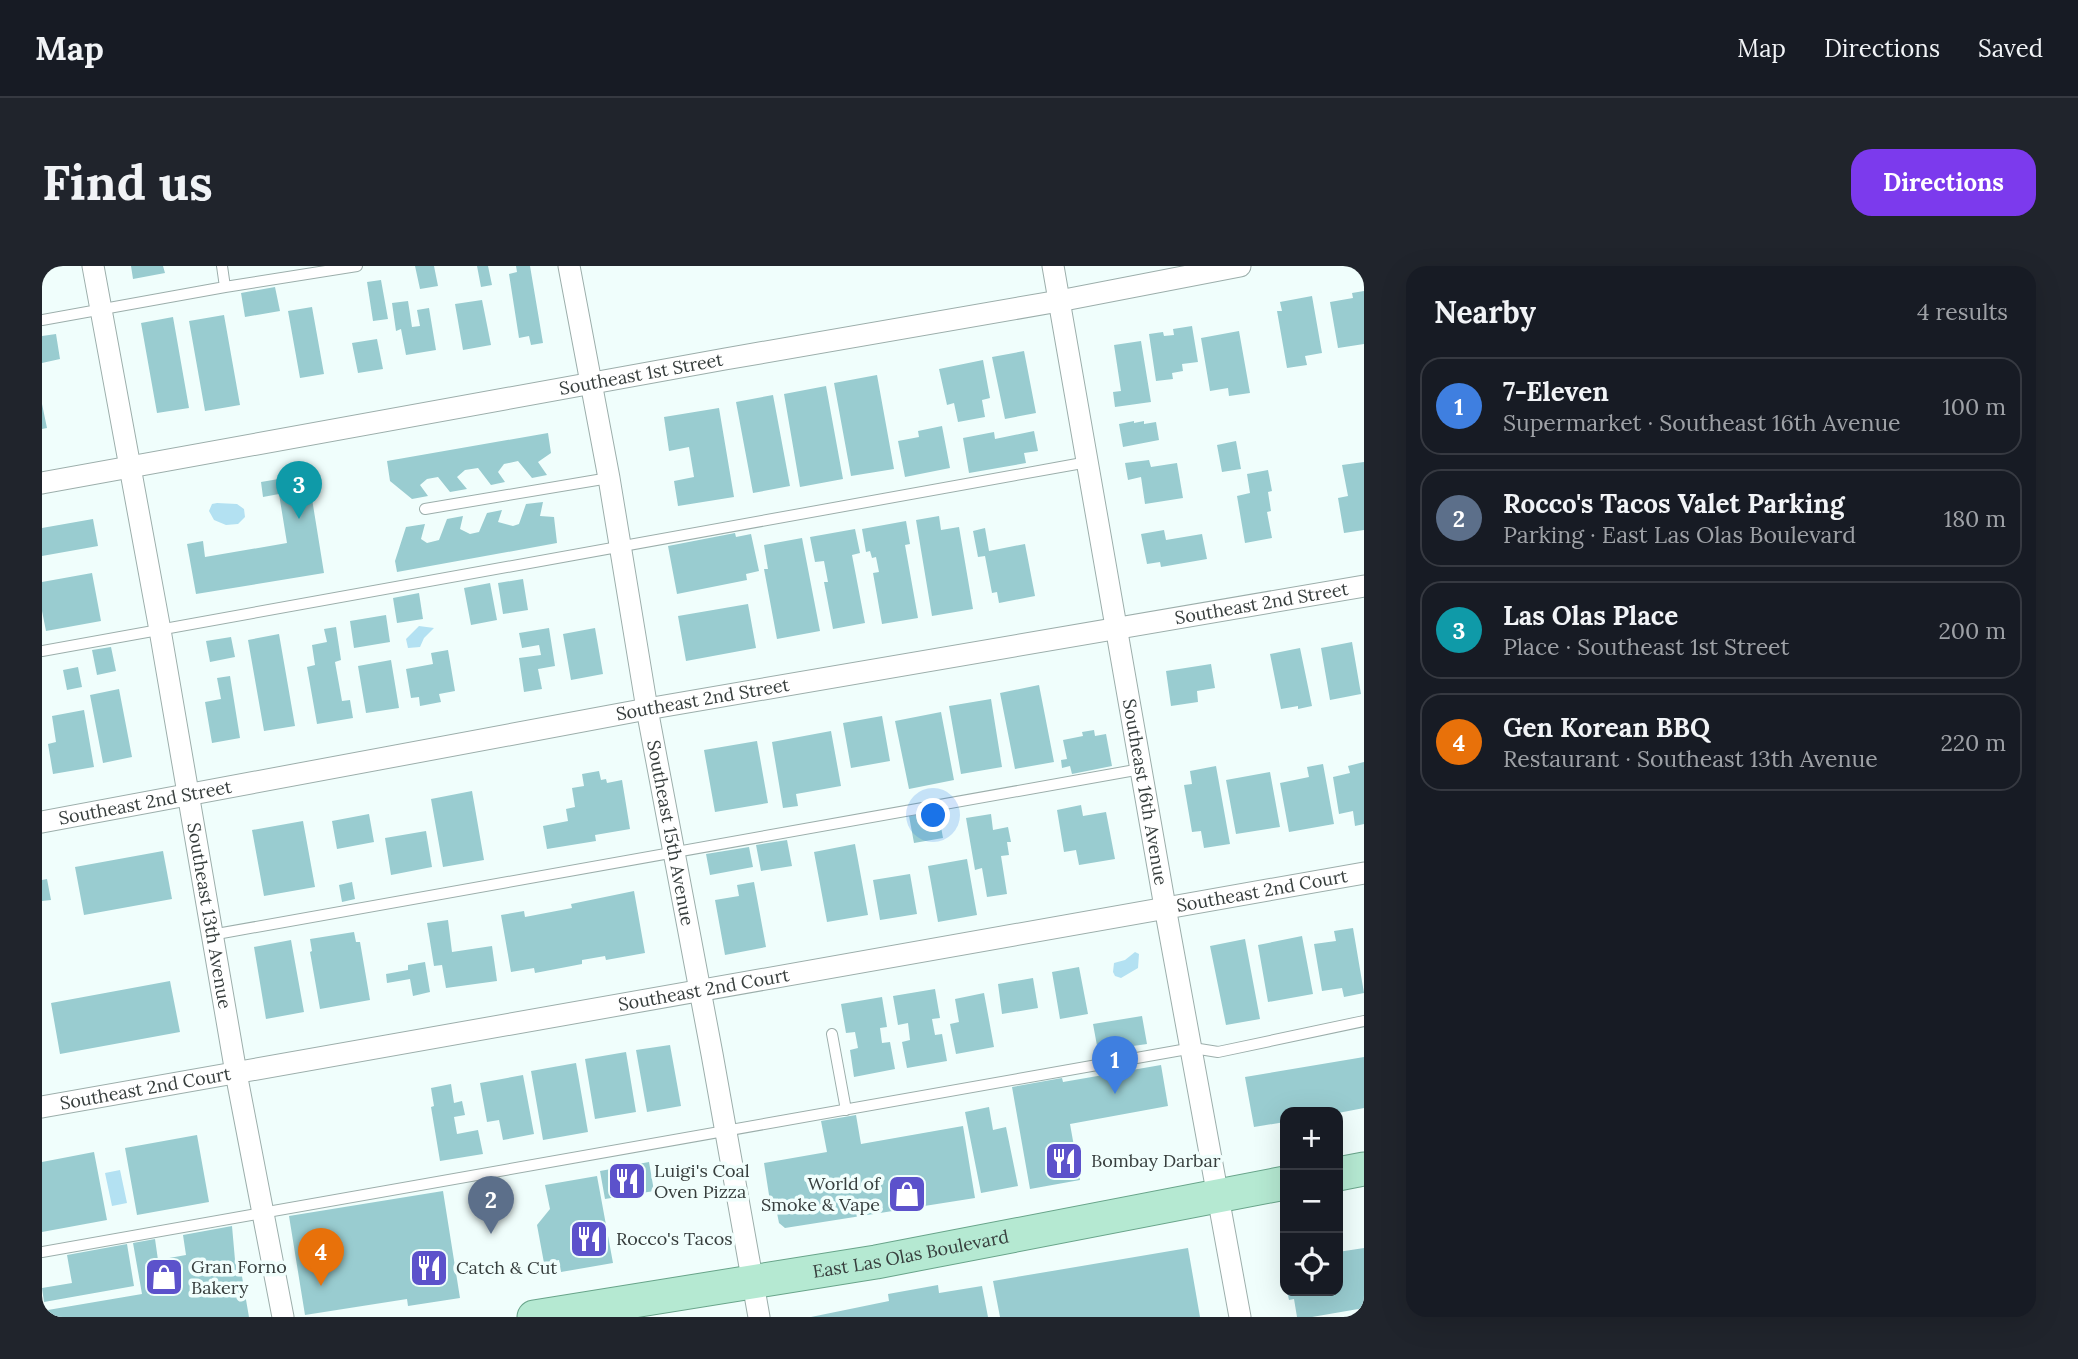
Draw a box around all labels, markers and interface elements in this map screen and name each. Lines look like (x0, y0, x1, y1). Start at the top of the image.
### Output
text: Map (35, 27, 104, 69)
text: Map (1737, 33, 1786, 64)
text: Directions (1824, 33, 1940, 64)
text: Saved (1978, 33, 2043, 64)
button: Directions (1851, 149, 2036, 216)
text: Find us (42, 151, 213, 213)
text: Nearby (1434, 293, 1536, 331)
text: 4 results (1917, 297, 2008, 326)
street label: Southeast 1st Street (557, 348, 725, 400)
text: 7-Eleven (1503, 375, 1609, 408)
text: 1 (1454, 392, 1464, 421)
text: 100 m (1942, 392, 2006, 421)
text: Supermarket · Southeast 16th Avenue (1503, 408, 1901, 437)
pin: 3 (276, 461, 322, 519)
text: Rocco's Tacos Valet Parking (1503, 487, 1844, 520)
text: 2 (1453, 504, 1465, 533)
text: 180 m (1944, 504, 2006, 533)
text: Parking · East Las Olas Boulevard (1503, 520, 1856, 549)
street label: Southeast 2nd Street (1173, 577, 1350, 629)
text: Las Olas Place (1503, 599, 1678, 632)
text: 3 (1453, 616, 1465, 645)
text: 200 m (1938, 616, 2006, 645)
text: Place · Southeast 1st Street (1503, 632, 1789, 661)
street label: Southeast 2nd Street (614, 673, 791, 726)
street label: Southeast 16th Avenue (1118, 697, 1173, 887)
text: Gen Korean BBQ (1503, 711, 1710, 744)
text: 4 (1453, 728, 1465, 757)
text: 220 m (1940, 728, 2006, 757)
street label: Southeast 15th Avenue (642, 738, 700, 928)
text: Restaurant · Southeast 13th Avenue (1503, 744, 1878, 773)
street label: Southeast 2nd Street (57, 775, 234, 830)
your location (916, 798, 950, 832)
street label: Southeast 13th Avenue (182, 821, 237, 1011)
street label: Southeast 2nd Court (1175, 864, 1349, 917)
street label: Southeast 2nd Court (616, 963, 791, 1016)
pin: 1 (1092, 1036, 1138, 1094)
street label: Southeast 2nd Court (58, 1062, 233, 1115)
map controls (1280, 1107, 1343, 1296)
button: + (1280, 1107, 1343, 1170)
restaurant icon: Bombay Darbar (1043, 1140, 1085, 1182)
place label: Bombay Darbar (1091, 1149, 1221, 1172)
place label: Luigi's Coal Oven Pizza (654, 1159, 750, 1203)
restaurant icon: Luigi's Coal Oven Pizza (606, 1160, 648, 1202)
button: − (1280, 1170, 1343, 1233)
place label: World of Smoke & Vape (761, 1172, 882, 1216)
shop icon: World of Smoke & Vape (886, 1173, 928, 1215)
pin: 2 (468, 1176, 514, 1234)
restaurant icon: Rocco's Tacos (568, 1218, 610, 1260)
street label: East Las Olas Boulevard (811, 1225, 1011, 1283)
place label: Rocco's Tacos (616, 1227, 733, 1250)
pin: 4 (298, 1228, 344, 1286)
button: locate (1280, 1233, 1343, 1296)
restaurant icon: Catch & Cut (408, 1247, 450, 1289)
place label: Gran Forno Bakery (191, 1255, 287, 1299)
shop icon: Gran Forno Bakery (143, 1256, 185, 1298)
place label: Catch & Cut (456, 1256, 557, 1279)

